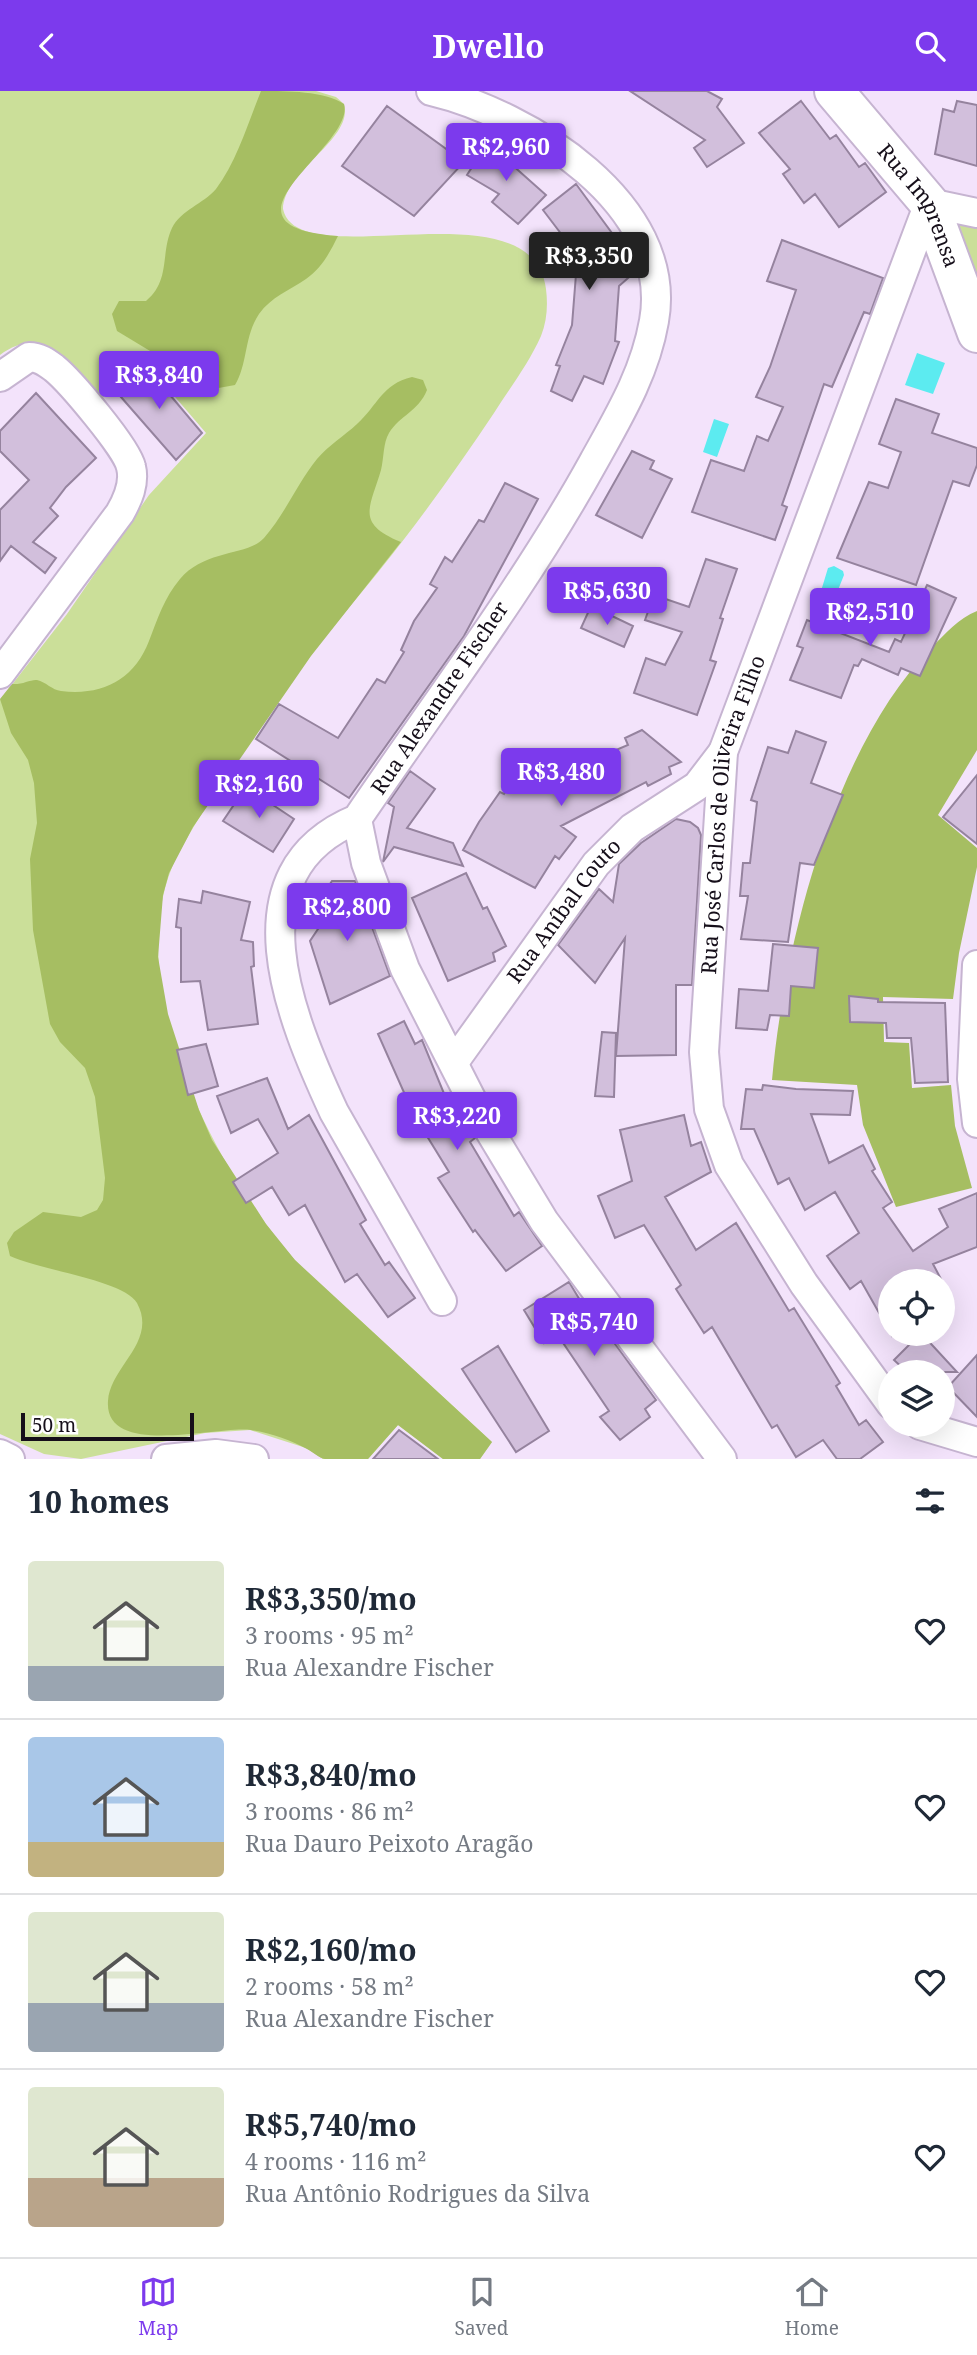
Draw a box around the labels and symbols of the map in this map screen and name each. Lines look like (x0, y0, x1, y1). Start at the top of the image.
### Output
pin: R$2,960 (441, 123, 571, 183)
street label: Rua Imprensa (872, 137, 966, 271)
pin: R$3,350 (524, 233, 654, 292)
pin: R$3,840 (94, 351, 224, 411)
pin: R$5,630 (542, 567, 672, 627)
pin: R$2,510 (805, 589, 935, 648)
street label: Rua Alexandre Fischer (364, 595, 514, 799)
street label: Rua José Carlos de Oliveira Filho (694, 651, 771, 975)
pin: R$3,480 (496, 749, 626, 808)
pin: R$2,160 (194, 761, 324, 820)
street label: Rua Aníbal Couto (500, 832, 627, 988)
pin: R$2,800 (282, 883, 412, 943)
pin: R$3,220 (392, 1093, 522, 1152)
pin: R$5,740 (529, 1299, 659, 1358)
scale bar (21, 1410, 194, 1442)

